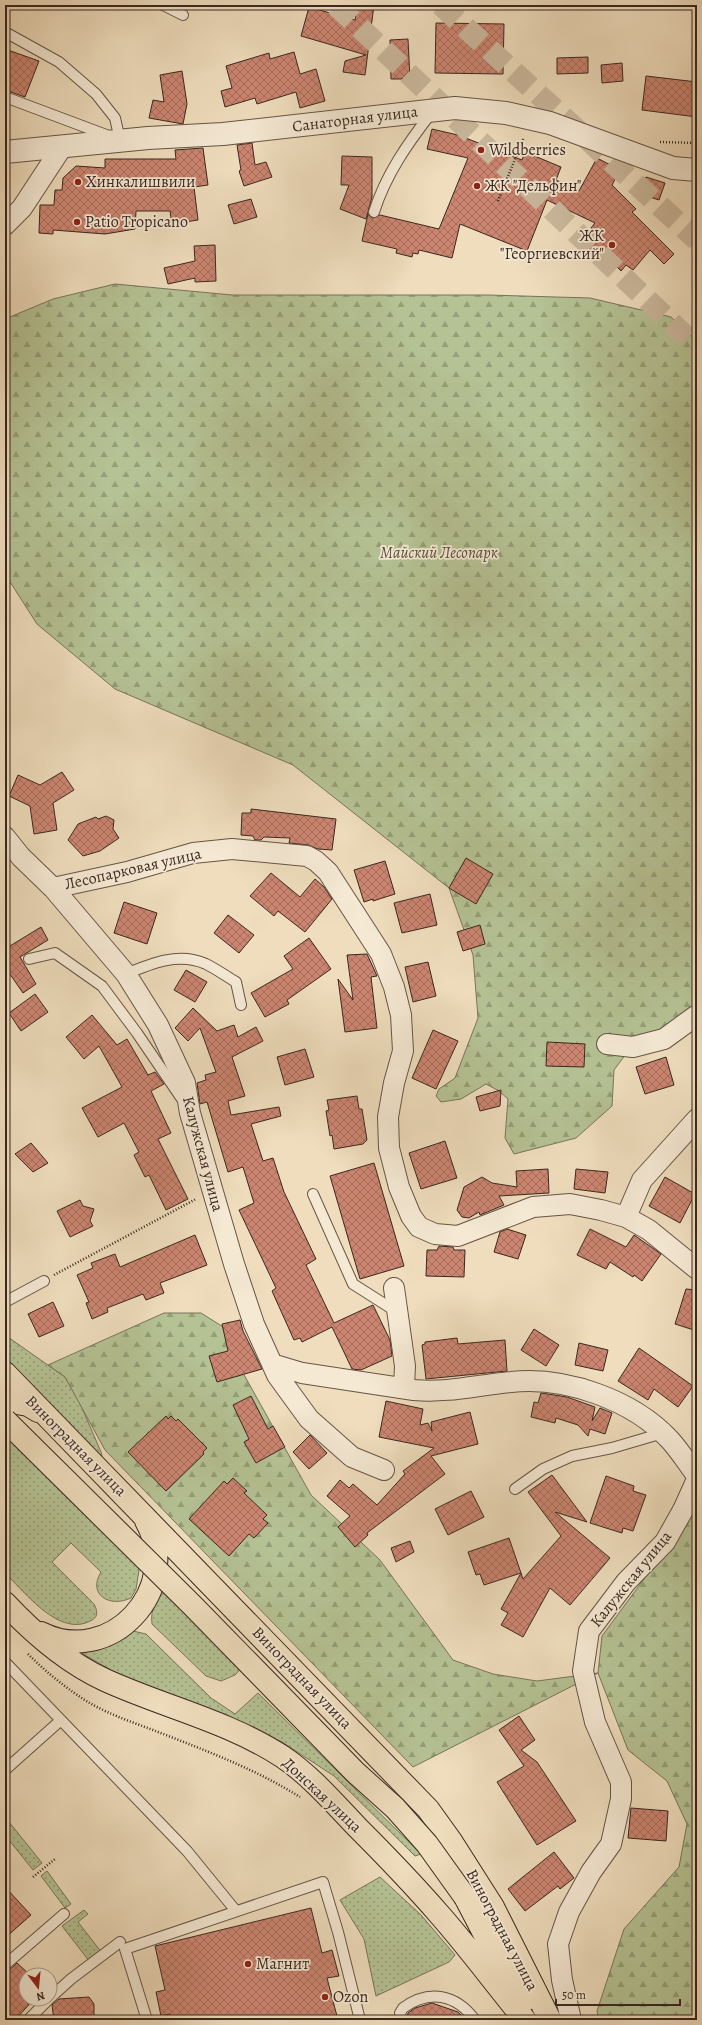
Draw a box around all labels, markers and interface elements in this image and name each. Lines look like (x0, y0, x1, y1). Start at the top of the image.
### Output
street label: Санаторная улица (291, 100, 420, 138)
place label: Wildberries (488, 139, 566, 161)
marker: Wildberries (476, 145, 486, 155)
place label: Хинкалишвили (86, 171, 195, 193)
place label: ЖК "Дельфин" (485, 175, 582, 197)
marker: Хинкалишвили (73, 177, 83, 187)
marker: ЖК "Дельфин" (472, 181, 482, 191)
place label: Patio Tropicano (85, 211, 188, 233)
marker: Patio Tropicano (72, 217, 82, 227)
place label: ЖК "Георгиевский" (500, 225, 605, 265)
marker: ЖК "Георгиевский" (607, 240, 617, 250)
park label: Майский Лесопарк (380, 542, 498, 564)
street label: Лесопарковая улица (62, 842, 204, 895)
street label: Калужская улица (177, 1094, 229, 1215)
street label: Виноградная улица (21, 1391, 132, 1502)
street label: Калужская улица (585, 1526, 677, 1632)
street label: Виноградная улица (247, 1622, 357, 1735)
street label: Донская улица (277, 1752, 367, 1838)
street label: Виноградная улица (461, 1865, 544, 1995)
place label: Магнит (256, 1953, 309, 1975)
marker: Магнит (243, 1959, 253, 1969)
north arrow (18, 1967, 58, 2007)
scale bar (556, 1981, 680, 2007)
place label: Ozon (333, 1986, 368, 2008)
text: 50 m (562, 1987, 586, 2003)
text: N (35, 1988, 47, 2004)
marker: Ozon (320, 1992, 330, 2002)

